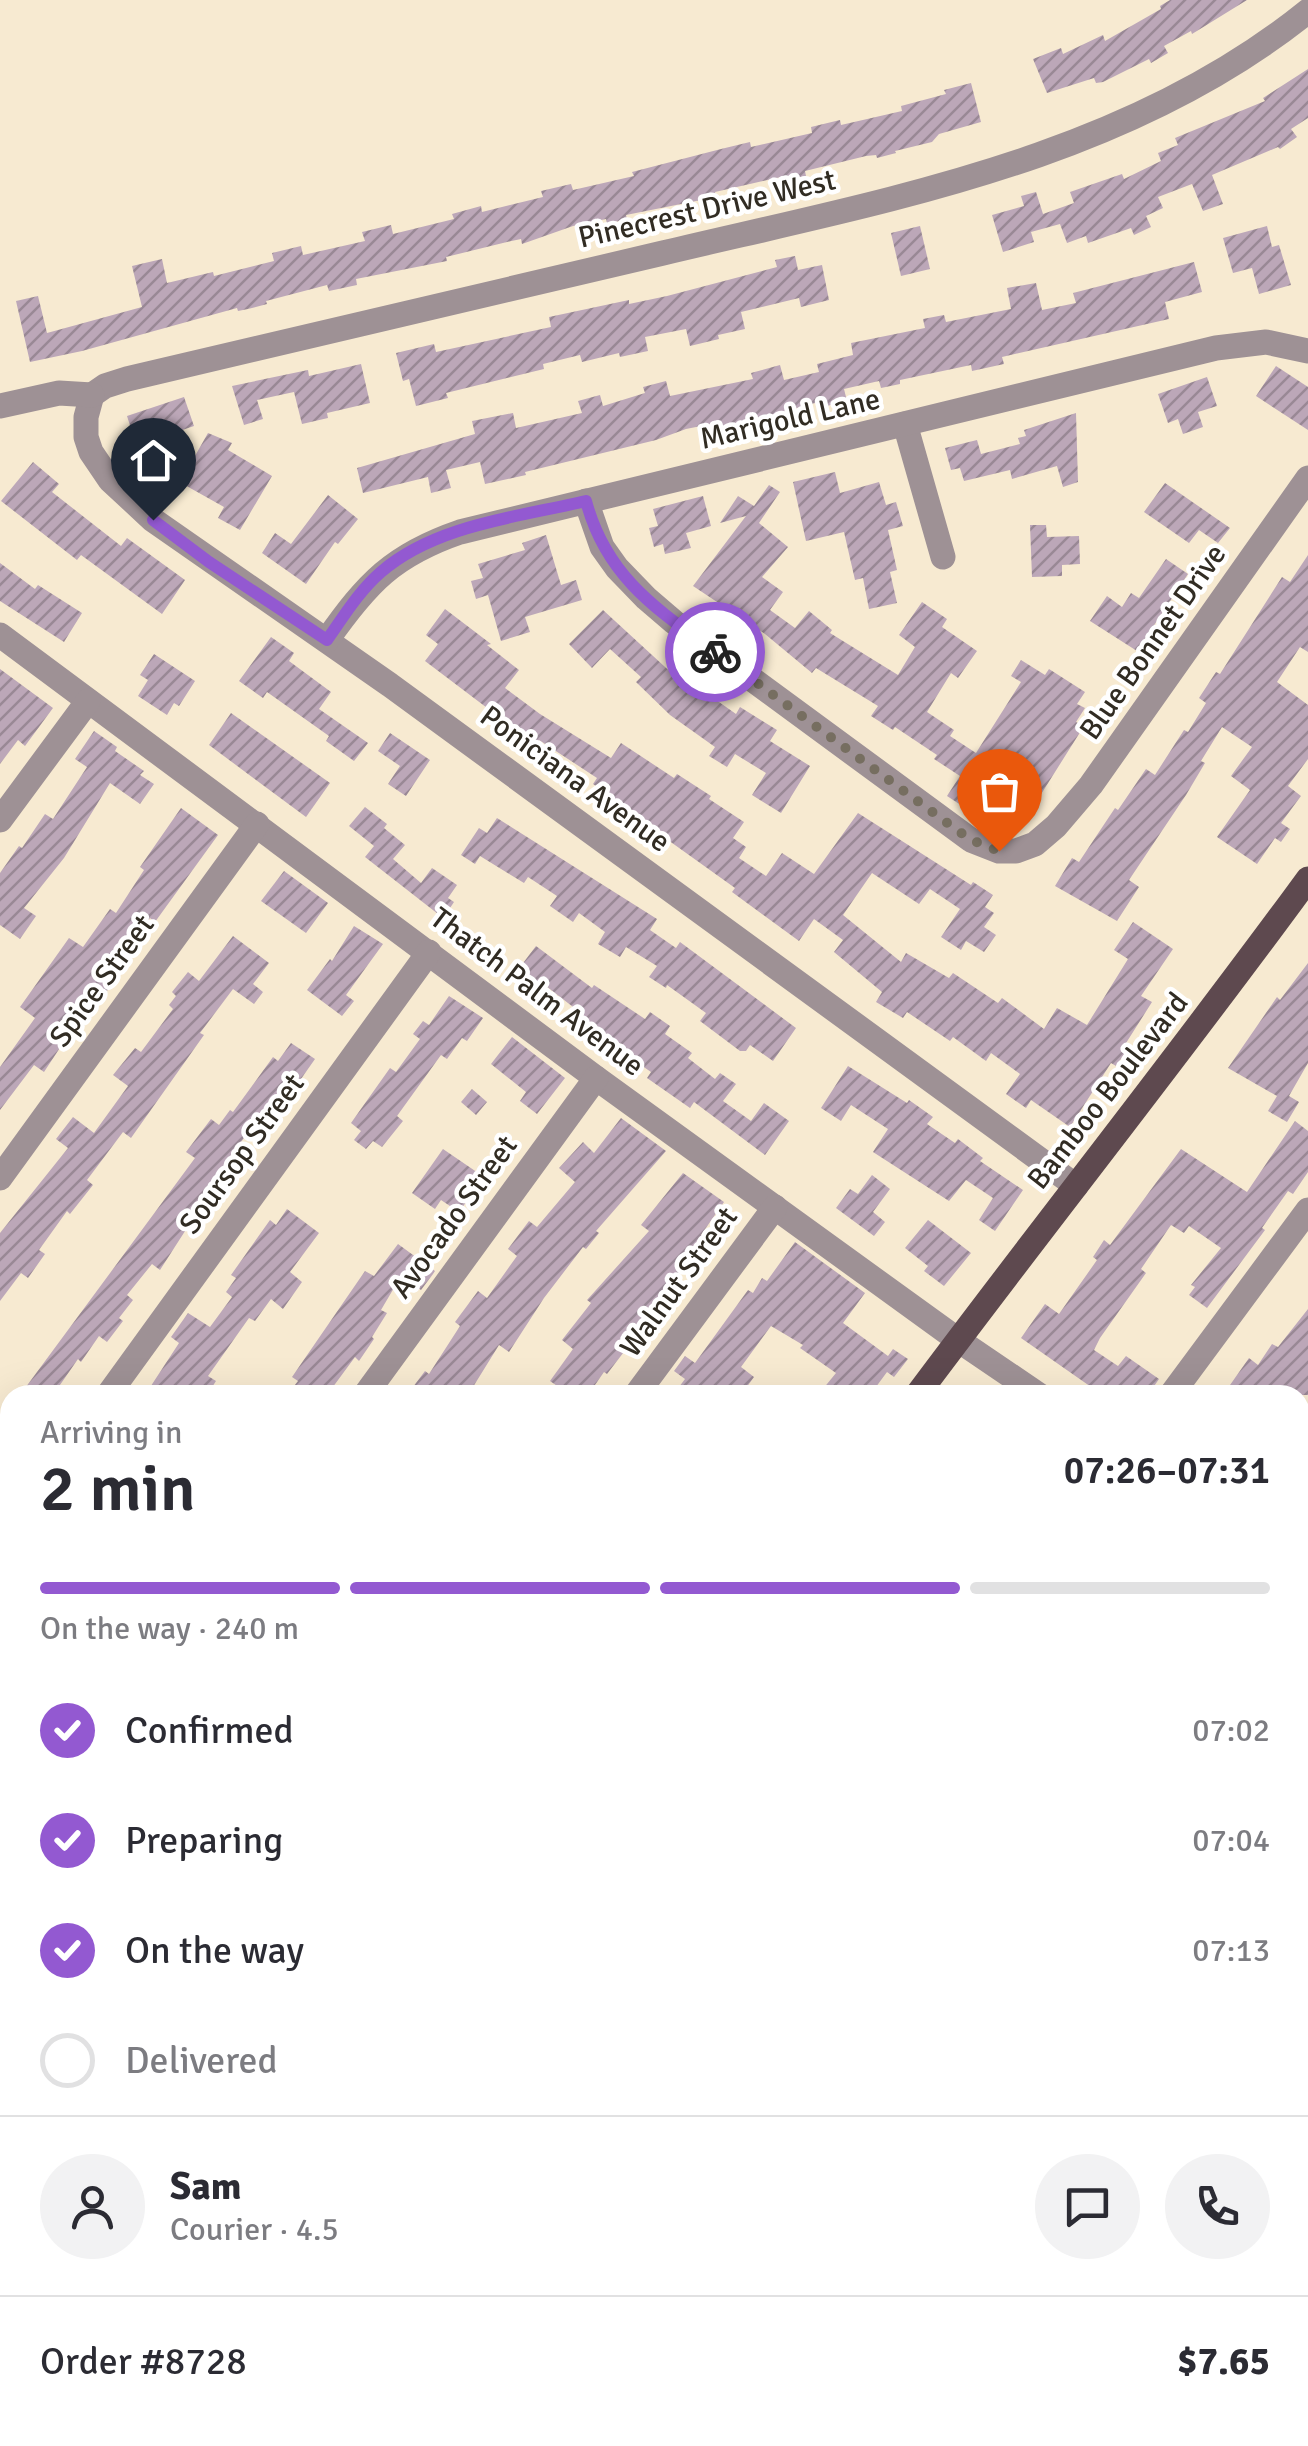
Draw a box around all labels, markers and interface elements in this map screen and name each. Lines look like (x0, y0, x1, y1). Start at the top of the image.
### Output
street label: Pinecrest Drive West (575, 161, 839, 257)
street label: Marigold Lane (696, 380, 884, 458)
pin (111, 418, 196, 521)
icon: home (126, 433, 181, 488)
street label: Blue Bonnet Drive (1072, 537, 1234, 747)
courier (665, 602, 765, 702)
icon: bike (688, 625, 743, 680)
street label: Poniciana Avenue (473, 698, 677, 860)
pin (957, 749, 1042, 852)
icon: bag (972, 764, 1027, 819)
street label: Thatch Palm Avenue (423, 900, 651, 1084)
street label: Spice Street (42, 908, 162, 1054)
street label: Bamboo Boulevard (1020, 985, 1196, 1197)
street label: Soursop Street (171, 1067, 313, 1241)
street label: Avocado Street (383, 1128, 525, 1306)
street label: Walnut Street (612, 1200, 746, 1364)
text: Arriving in (40, 1413, 182, 1452)
text: 07:26–07:31 (1064, 1447, 1270, 1494)
text: 2 min (40, 1449, 196, 1529)
text: On the way · 240 m (40, 1609, 299, 1648)
icon: check (40, 1703, 95, 1758)
text: Confirmed (125, 1707, 294, 1754)
text: 07:02 (1192, 1711, 1270, 1750)
icon: check (40, 1813, 95, 1868)
text: Preparing (125, 1817, 283, 1864)
text: 07:04 (1192, 1821, 1270, 1860)
icon: check (40, 1923, 95, 1978)
text: On the way (125, 1927, 304, 1974)
text: 07:13 (1192, 1931, 1270, 1970)
text: Delivered (125, 2037, 278, 2084)
button: person (40, 2154, 145, 2259)
button: chat (1035, 2154, 1140, 2259)
button: phone (1165, 2154, 1270, 2259)
text: Sam (170, 2163, 241, 2210)
text: Courier · 4.5 (170, 2210, 339, 2249)
text: Order #8728 (40, 2338, 247, 2385)
text: $7.65 (1177, 2338, 1270, 2385)

